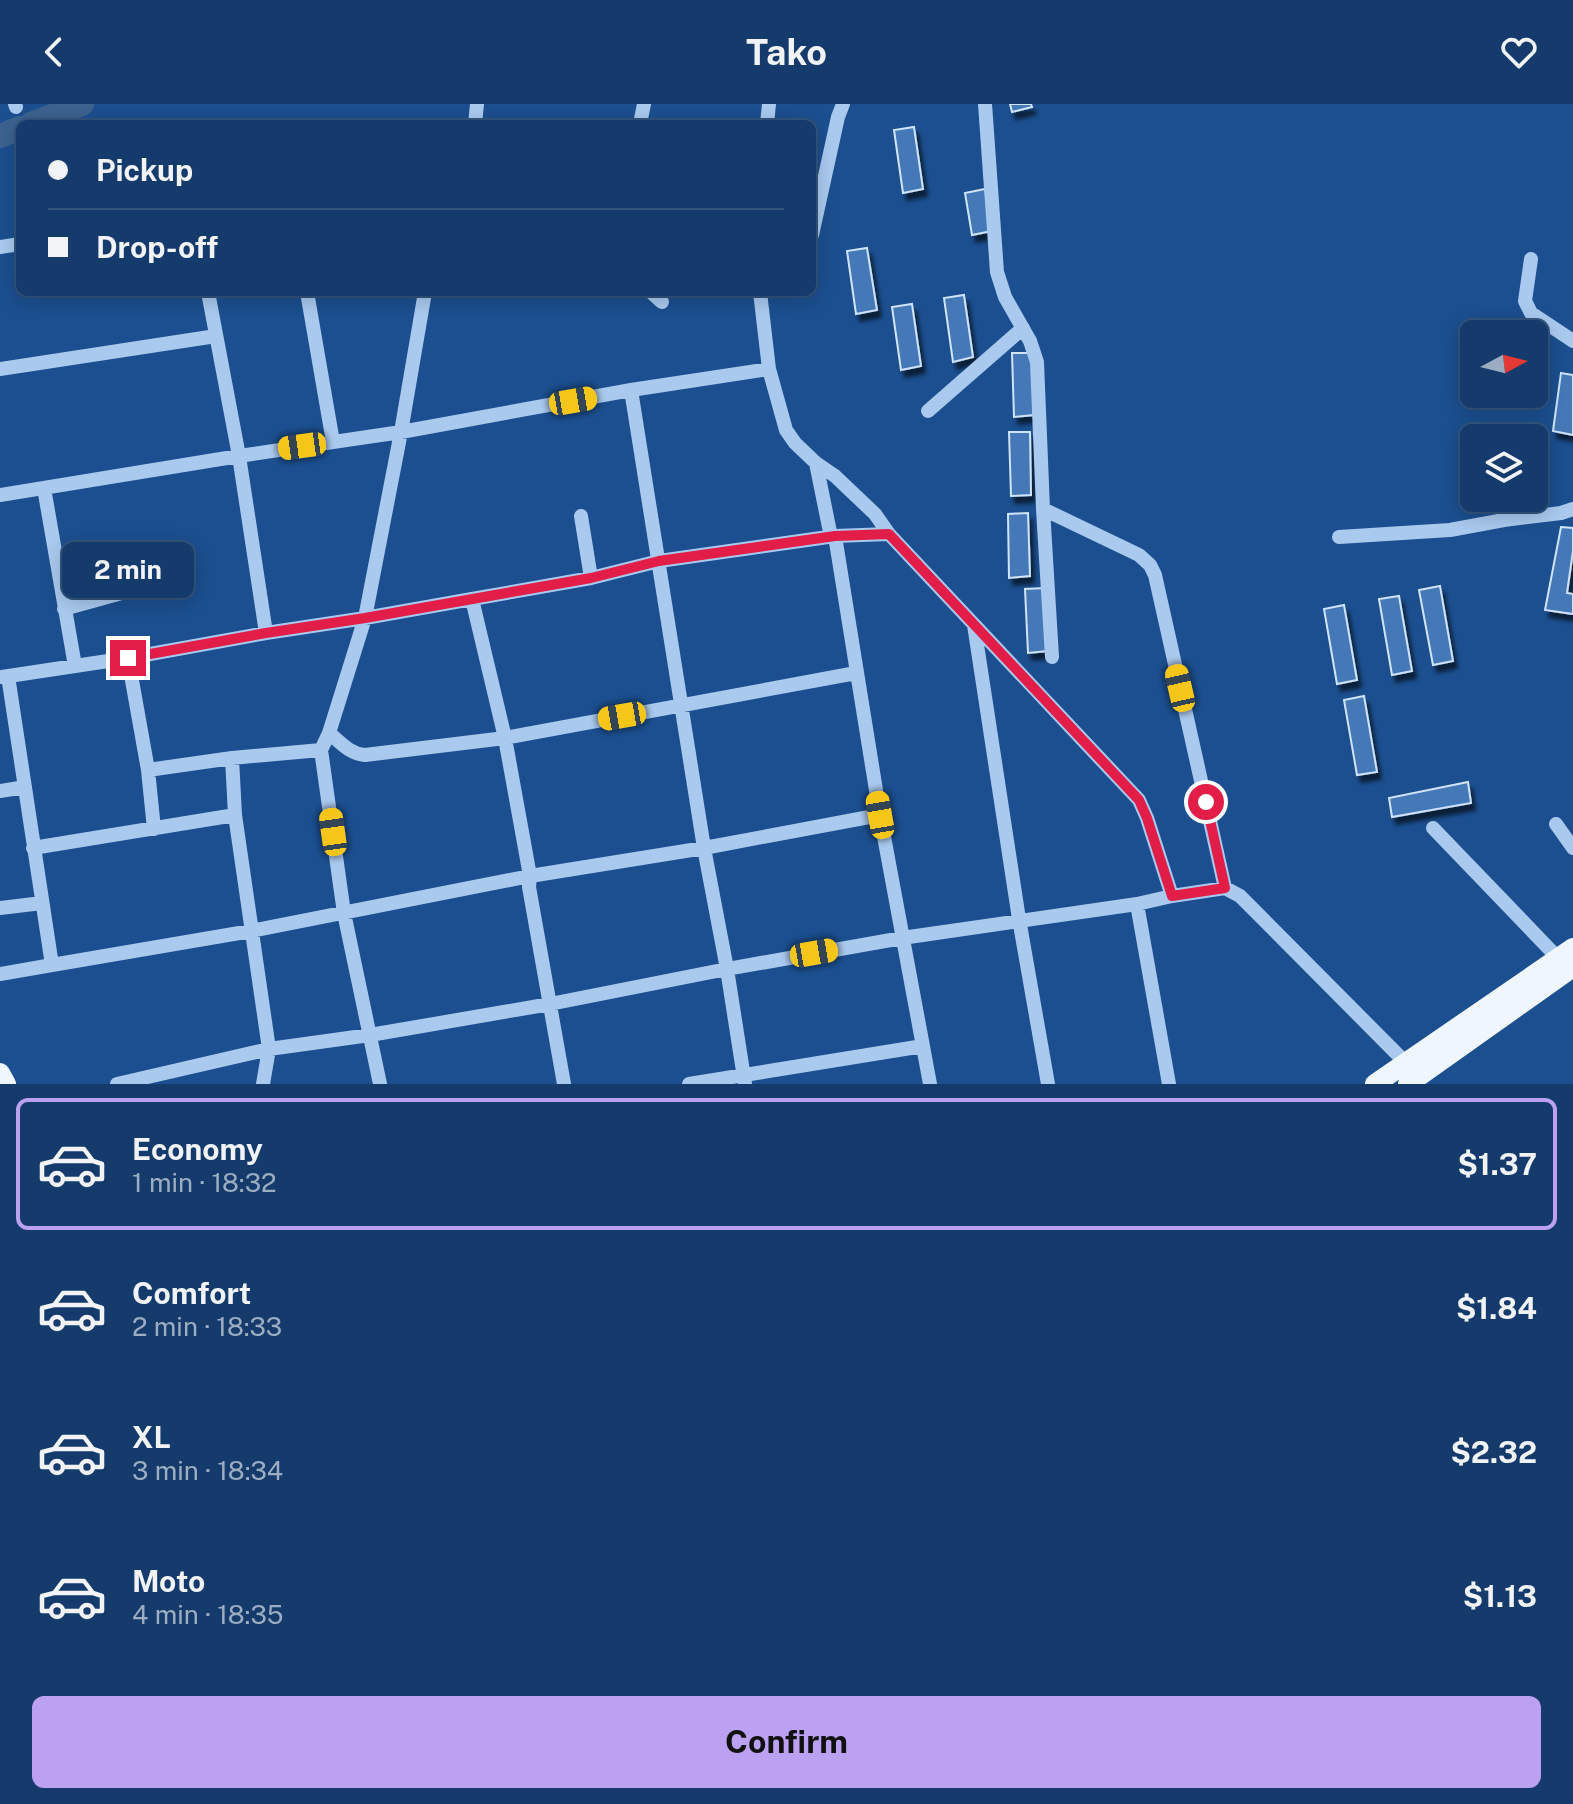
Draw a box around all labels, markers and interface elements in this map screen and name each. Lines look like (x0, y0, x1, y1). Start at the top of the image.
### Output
icon: back (32, 30, 76, 74)
icon: heart (1497, 30, 1541, 74)
text: Tako (746, 31, 827, 73)
text: Pickup (96, 152, 193, 188)
text: Drop-off (96, 229, 218, 265)
north arrow (1460, 320, 1548, 408)
map controls (1460, 320, 1548, 512)
car (547, 385, 599, 417)
button: layers (1460, 424, 1548, 512)
car (277, 431, 327, 461)
callout: 2 min (62, 542, 194, 598)
text: 2 min (94, 554, 162, 585)
route end (110, 640, 146, 676)
car (1163, 662, 1197, 714)
car (596, 700, 648, 732)
route start (1188, 784, 1224, 820)
car (864, 789, 896, 841)
car (318, 807, 348, 857)
car (788, 937, 840, 969)
icon: car (36, 1128, 108, 1200)
text: Economy (132, 1131, 263, 1167)
text: $1.37 (1457, 1146, 1537, 1182)
text: 1 min · 18:32 (132, 1167, 277, 1198)
icon: car (36, 1272, 108, 1344)
text: Comfort (132, 1275, 251, 1311)
text: $1.84 (1456, 1290, 1537, 1326)
text: 2 min · 18:33 (132, 1311, 282, 1342)
icon: car (36, 1416, 108, 1488)
text: XL (132, 1419, 171, 1455)
text: $2.32 (1450, 1434, 1537, 1470)
text: 3 min · 18:34 (132, 1455, 283, 1486)
icon: car (36, 1560, 108, 1632)
text: Moto (132, 1563, 205, 1599)
text: $1.13 (1463, 1578, 1537, 1614)
text: 4 min · 18:35 (132, 1599, 284, 1630)
button: Confirm (32, 1696, 1541, 1788)

